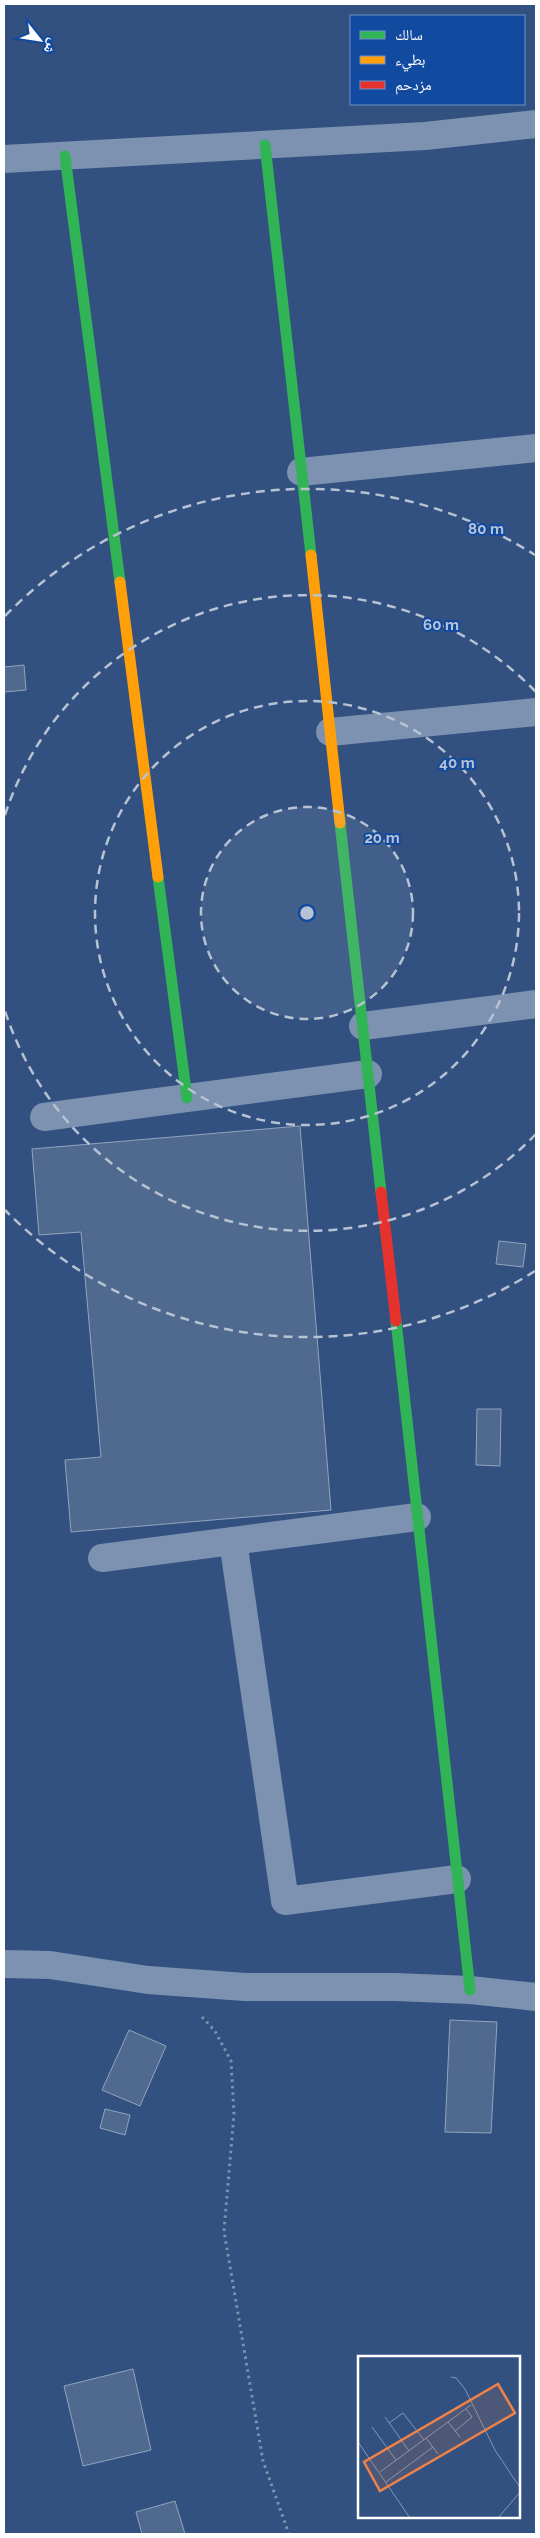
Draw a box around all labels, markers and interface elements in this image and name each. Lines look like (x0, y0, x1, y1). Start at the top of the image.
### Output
north arrow (15, 15, 65, 65)
legend (350, 15, 525, 105)
text: سالك (395, 26, 423, 44)
text: ش (40, 36, 62, 57)
text: بطيء (395, 51, 425, 72)
text: مزدحم (395, 76, 432, 95)
text: 80 m (468, 520, 504, 538)
text: 60 m (423, 616, 459, 634)
text: 40 m (439, 754, 475, 772)
text: 20 m (364, 829, 400, 847)
centre of rings (298, 904, 316, 922)
inset map (358, 2356, 520, 2518)

